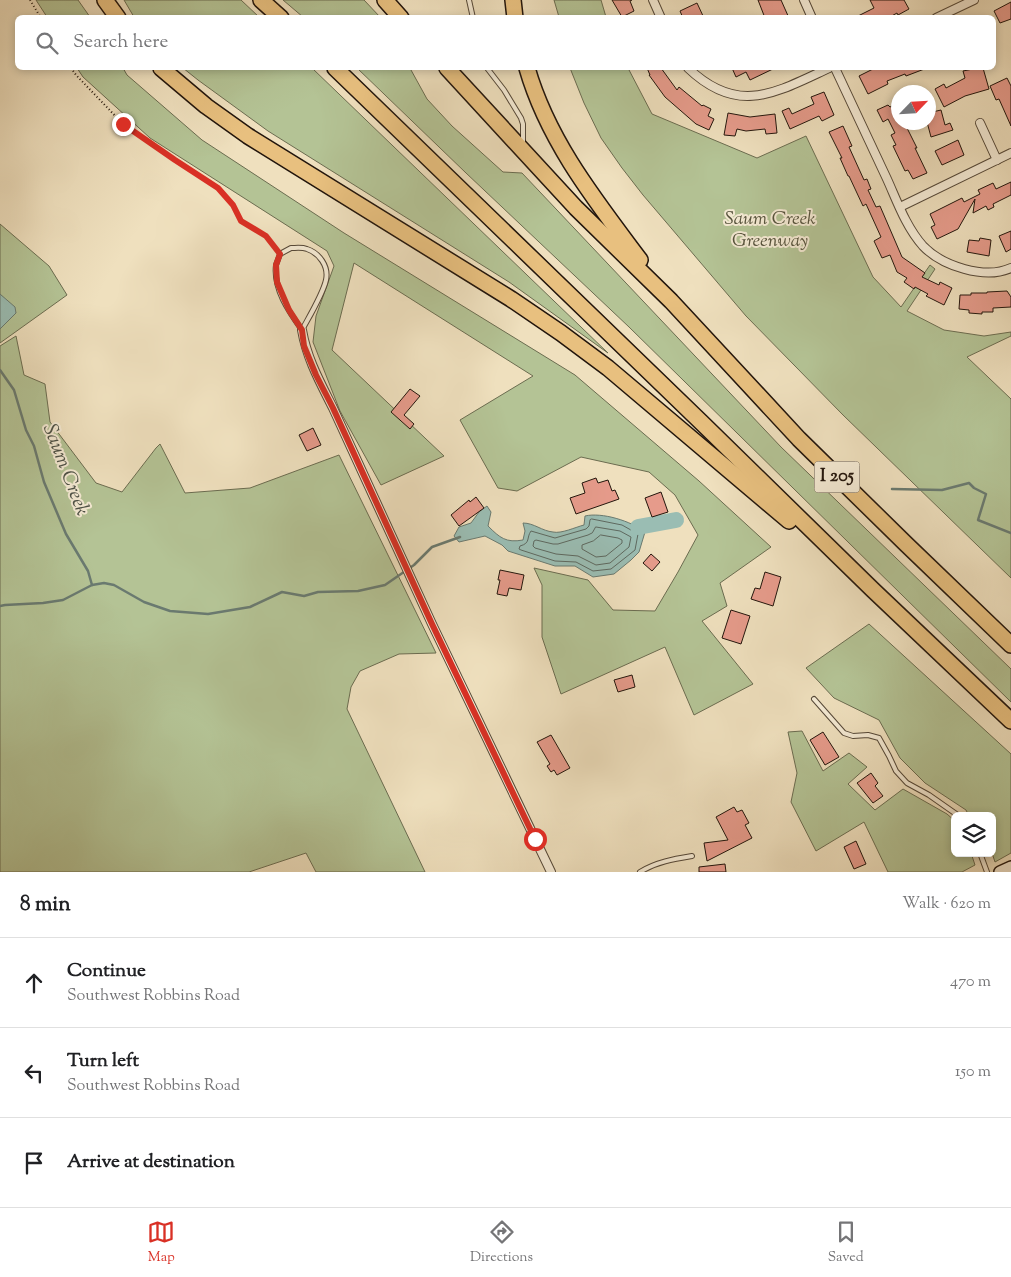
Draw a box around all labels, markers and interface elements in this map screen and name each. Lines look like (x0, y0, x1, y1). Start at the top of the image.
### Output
search box (15, 15, 996, 70)
icon: search (33, 29, 61, 57)
text: Search here (73, 29, 168, 56)
north arrow (891, 85, 936, 130)
route end (112, 113, 135, 136)
park label: Saum Creek Greenway (724, 206, 816, 255)
water label: Saum Creek (34, 420, 96, 520)
road number: I 205 (814, 462, 860, 492)
map controls (951, 812, 996, 857)
button: layers (951, 812, 996, 857)
route start (524, 828, 547, 851)
text: 8 min (20, 890, 71, 920)
text: Walk · 620 m (902, 893, 991, 916)
text: Continue (67, 958, 146, 985)
icon: ahead (20, 969, 48, 997)
text: 470 m (950, 971, 991, 994)
text: Southwest Robbins Road (67, 985, 240, 1008)
text: Turn left (67, 1048, 139, 1075)
icon: left (20, 1059, 48, 1087)
text: 150 m (955, 1061, 991, 1084)
text: Southwest Robbins Road (67, 1075, 240, 1098)
icon: arrive (20, 1149, 48, 1177)
text: Arrive at destination (67, 1149, 235, 1176)
tab: Map (147, 1218, 175, 1268)
tab: Directions (470, 1218, 533, 1268)
tab: Saved (828, 1218, 864, 1268)

